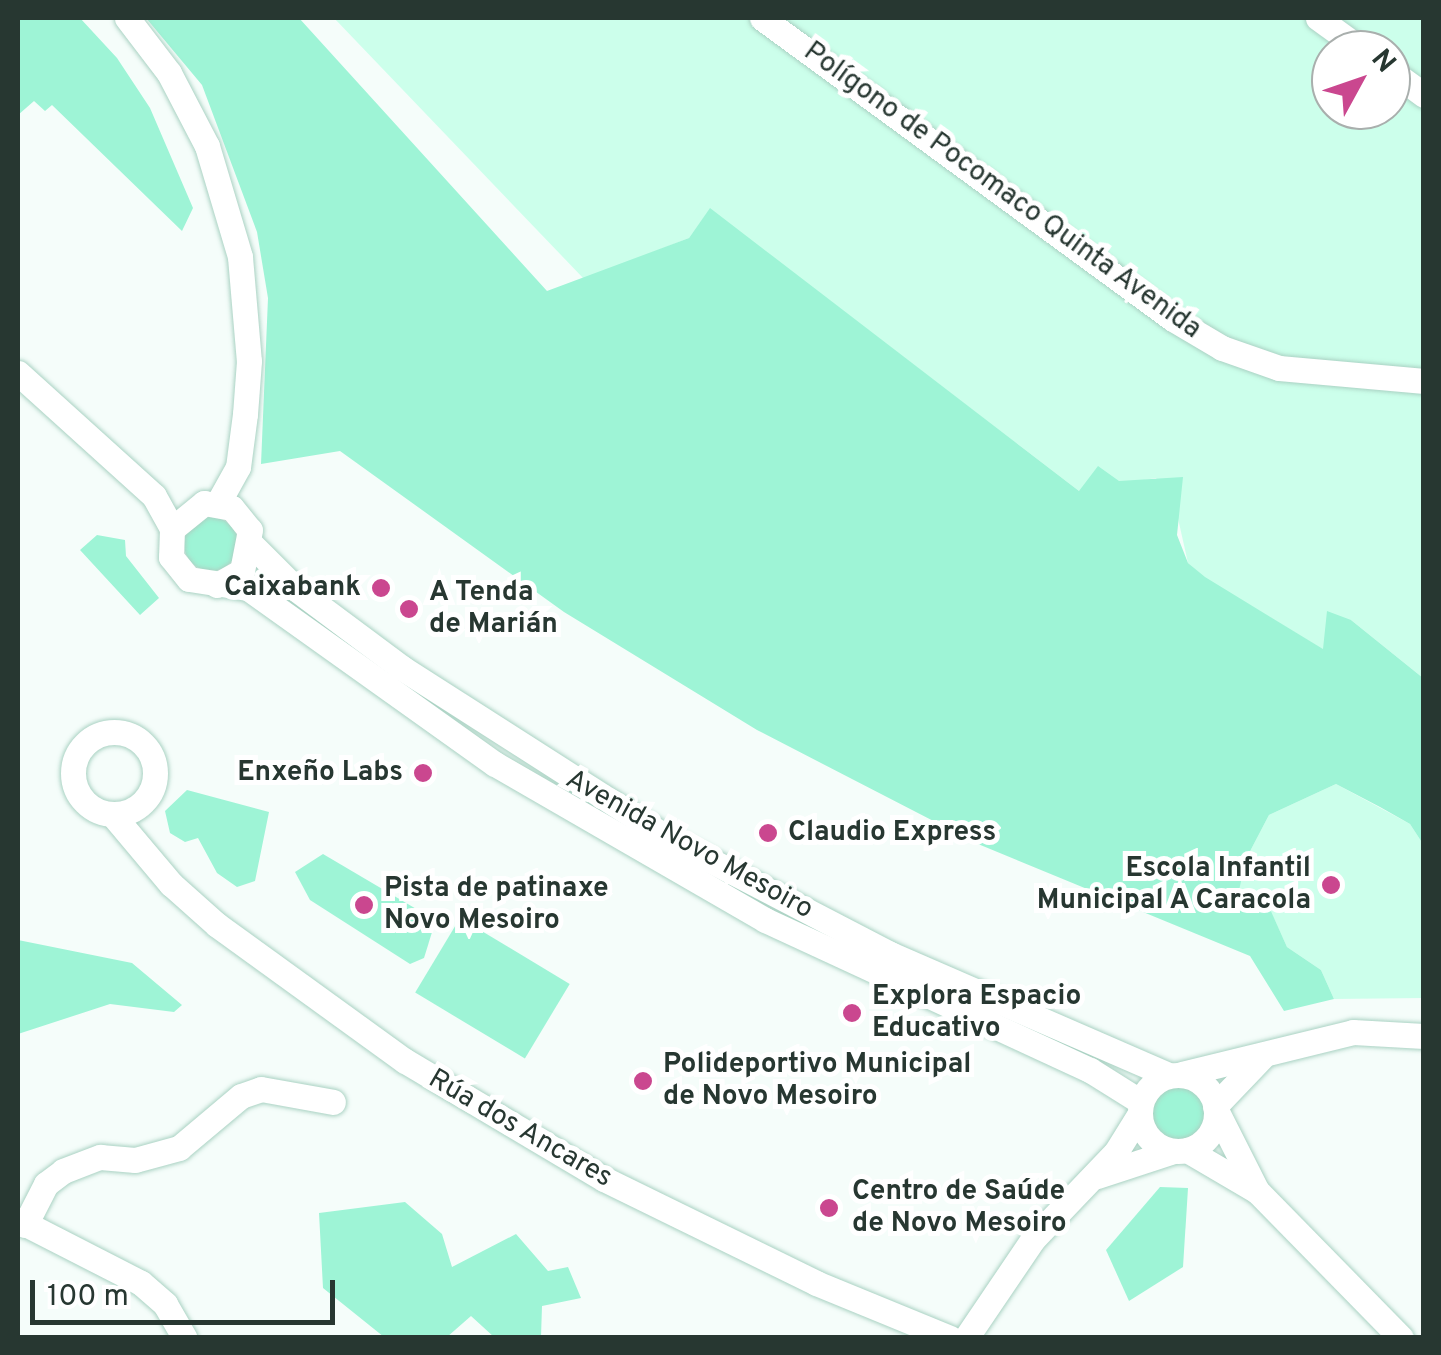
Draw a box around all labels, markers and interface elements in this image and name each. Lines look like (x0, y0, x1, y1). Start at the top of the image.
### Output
north arrow (1311, 30, 1411, 130)
street label: Polígono de Pocomaco Quinta Avenida (796, 35, 1208, 347)
text: N (1362, 43, 1403, 81)
place label: Caixabank (224, 571, 361, 605)
place label: A Tenda de Marián (429, 576, 558, 642)
marker: Caixabank (370, 577, 392, 599)
marker: A Tenda de Marián (398, 598, 420, 620)
place label: Enxeño Labs (237, 756, 403, 790)
marker: Enxeño Labs (412, 762, 434, 784)
street label: Avenida Novo Mesoiro (559, 763, 819, 927)
place label: Claudio Express (788, 816, 996, 850)
marker: Claudio Express (757, 822, 779, 844)
place label: Escola Infantil Municipal A Caracola (1035, 852, 1311, 918)
place label: Pista de patinaxe Novo Mesoiro (384, 872, 609, 938)
marker: Escola Infantil Municipal A Caracola (1320, 874, 1342, 896)
marker: Pista de patinaxe Novo Mesoiro (353, 894, 375, 916)
place label: Explora Espacio Educativo (872, 980, 1081, 1046)
marker: Explora Espacio Educativo (841, 1002, 863, 1024)
place label: Polideportivo Municipal de Novo Mesoiro (663, 1048, 971, 1114)
street label: Rúa dos Ancares (421, 1062, 619, 1196)
marker: Polideportivo Municipal de Novo Mesoiro (632, 1070, 654, 1092)
place label: Centro de Saúde de Novo Mesoiro (852, 1175, 1067, 1241)
marker: Centro de Saúde de Novo Mesoiro (816, 1195, 842, 1221)
scale bar (35, 1260, 340, 1322)
text: 100 m (47, 1279, 129, 1316)

